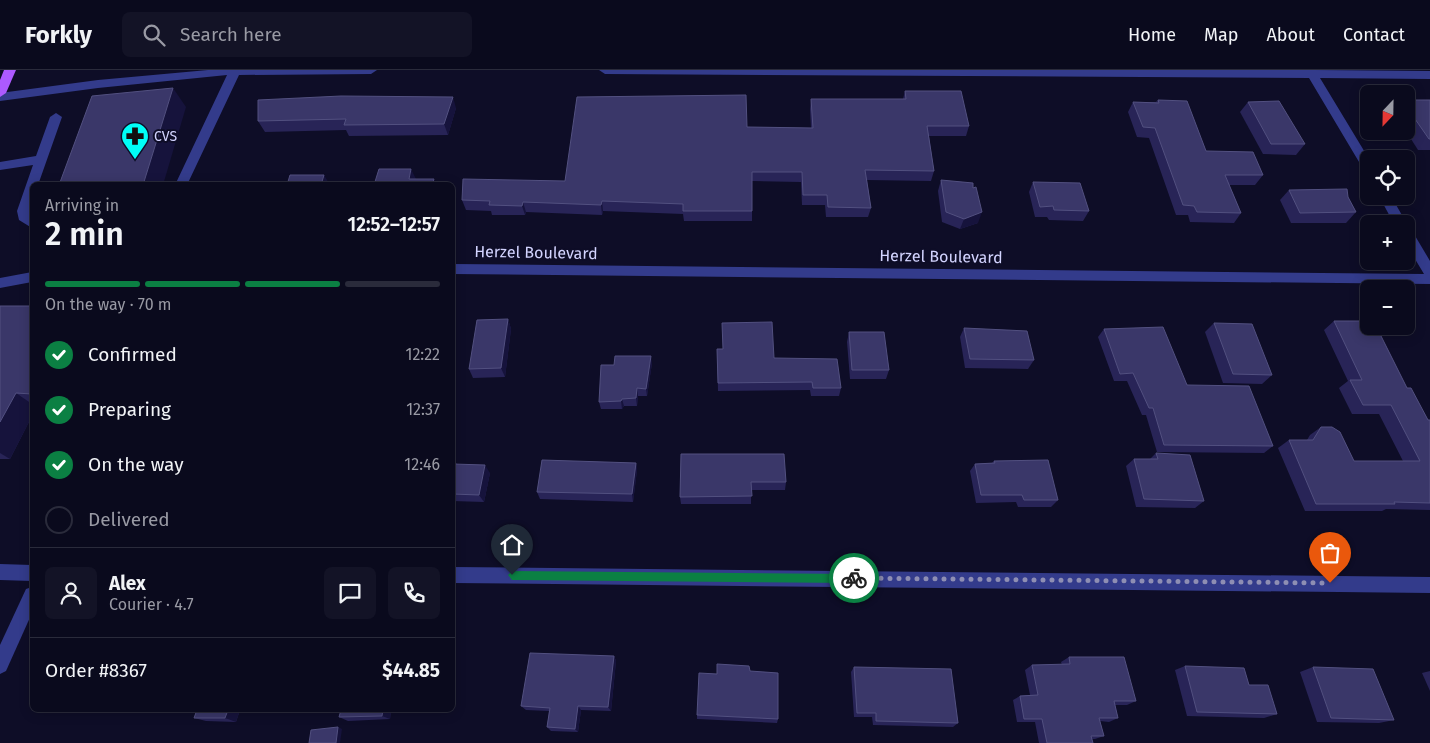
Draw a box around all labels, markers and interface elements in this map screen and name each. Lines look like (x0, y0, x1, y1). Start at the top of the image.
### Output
search box (122, 12, 472, 57)
text: Forkly (25, 21, 92, 49)
icon: search (140, 21, 168, 49)
text: Search here (180, 23, 282, 46)
text: Home (1128, 24, 1176, 46)
text: Map (1204, 24, 1238, 46)
text: About (1266, 24, 1315, 46)
text: Contact (1343, 24, 1405, 46)
north arrow (1360, 85, 1415, 140)
map controls (1360, 85, 1415, 335)
pharmacy icon: CVS (120, 121, 150, 160)
place label: CVS (154, 128, 177, 145)
button: locate (1360, 150, 1415, 205)
text: Arriving in (45, 196, 119, 215)
text: 12:52–12:57 (348, 213, 440, 236)
text: 2 min (45, 215, 124, 253)
button: + (1360, 215, 1415, 270)
street label: Herzel Boulevard (474, 242, 598, 263)
street label: Herzel Boulevard (879, 246, 1003, 267)
button: − (1360, 280, 1415, 335)
text: On the way · 70 m (45, 295, 172, 314)
icon: check (45, 341, 73, 369)
text: Confirmed (88, 343, 177, 366)
text: 12:22 (405, 345, 440, 364)
icon: check (45, 396, 73, 424)
text: Preparing (88, 398, 171, 421)
text: 12:37 (406, 400, 440, 419)
icon: check (45, 451, 73, 479)
text: On the way (88, 453, 184, 476)
text: 12:46 (404, 455, 440, 474)
text: Delivered (88, 508, 170, 531)
pin (491, 524, 533, 575)
icon: home (498, 531, 526, 559)
pin (1309, 532, 1351, 583)
icon: bag (1316, 539, 1344, 567)
courier (829, 553, 879, 603)
icon: bike (840, 564, 868, 592)
button: person (45, 567, 97, 619)
button: chat (324, 567, 376, 619)
button: phone (388, 567, 440, 619)
text: Alex (109, 572, 146, 595)
text: Courier · 4.7 (109, 595, 194, 614)
text: Order #8367 (45, 659, 147, 682)
text: $44.85 (382, 659, 440, 682)

